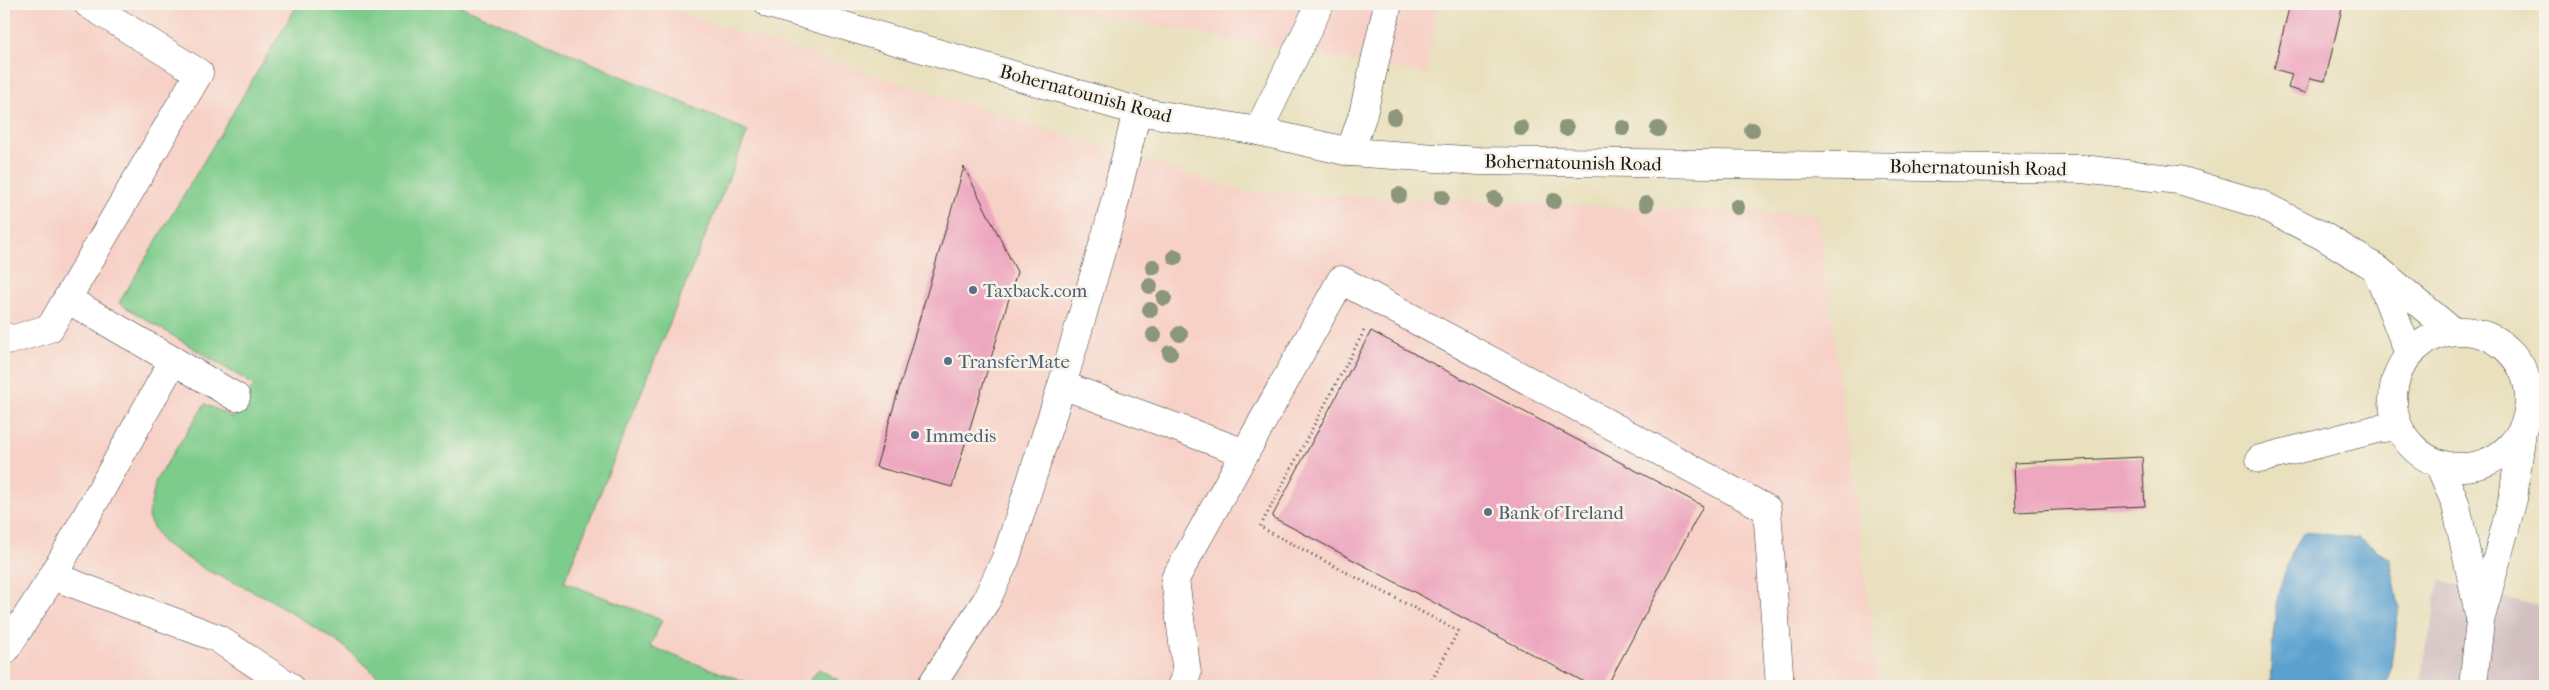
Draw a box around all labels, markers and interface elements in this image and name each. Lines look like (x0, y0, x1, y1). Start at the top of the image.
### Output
street label: Bohernatounish Road (997, 60, 1175, 128)
street label: Bohernatounish Road (1484, 150, 1662, 176)
street label: Bohernatounish Road (1889, 155, 2067, 181)
place label: Taxback.com (983, 280, 1088, 302)
marker: Taxback.com (967, 284, 979, 296)
place label: TransferMate (958, 351, 1070, 373)
marker: TransferMate (942, 355, 954, 367)
place label: Immedis (925, 425, 996, 447)
marker: Immedis (909, 429, 921, 441)
place label: Bank of Ireland (1498, 502, 1625, 524)
marker: Bank of Ireland (1482, 506, 1494, 518)

